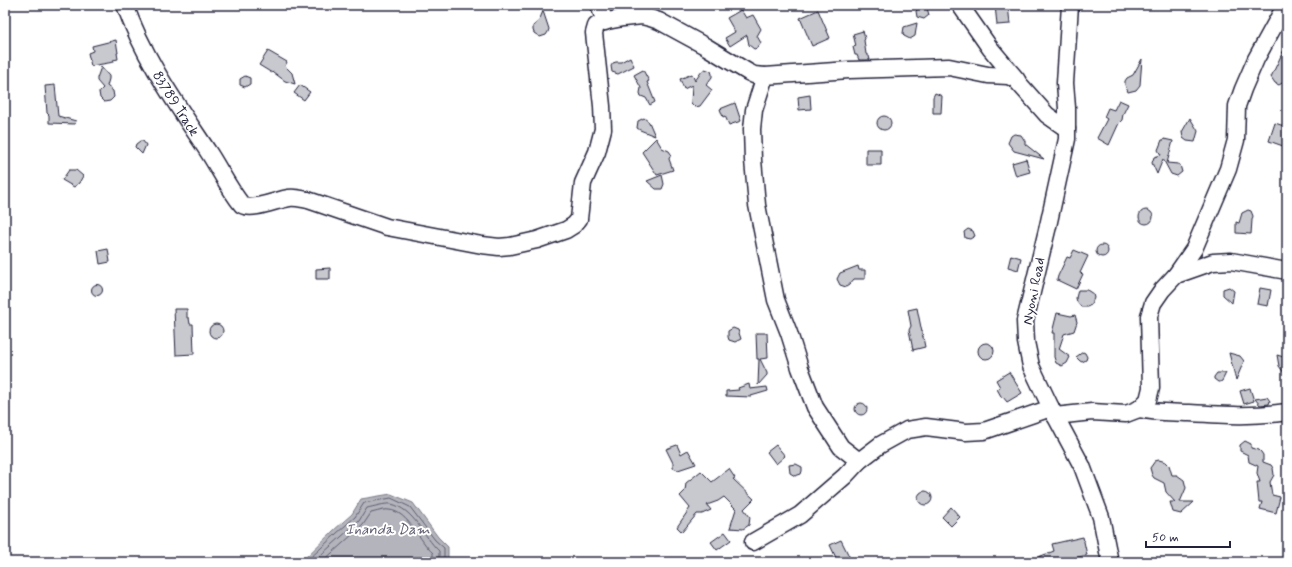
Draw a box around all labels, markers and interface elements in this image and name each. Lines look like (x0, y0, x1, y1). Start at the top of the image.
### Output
street label: 83789 Track (148, 68, 203, 140)
street label: Nyoni Road (1019, 256, 1049, 326)
water label: Inanda Dam (346, 520, 430, 540)
scale bar (1146, 523, 1230, 549)
text: 50 m (1152, 530, 1179, 546)

